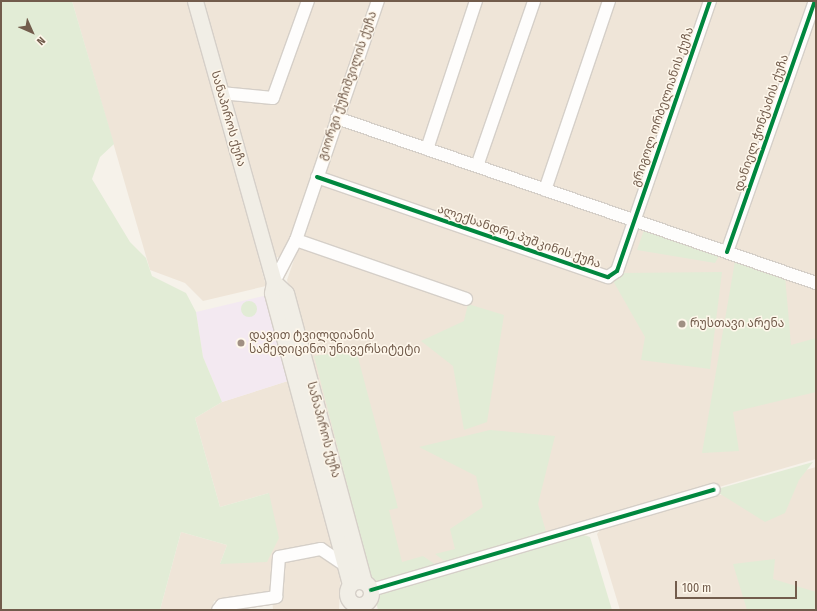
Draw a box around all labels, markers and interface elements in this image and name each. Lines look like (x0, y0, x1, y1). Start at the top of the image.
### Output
street label: გიორგი ქუჩიშვილის ქუჩა (316, 10, 380, 162)
north arrow (12, 12, 52, 52)
street label: გრიგოლ ორბელიანის ქუჩა (629, 25, 697, 189)
text: N (34, 34, 48, 48)
street label: დანიელ ჭონქაძის ქუჩა (732, 53, 792, 193)
street label: სანაპიროს ქუჩა (207, 69, 249, 169)
street label: ალექსანდრე პუშკინის ქუჩა (435, 202, 603, 272)
place label: რუსთავი არენა (690, 317, 784, 331)
marker: რუსთავი არენა (677, 319, 687, 329)
place label: დავით ტვილდიანის სამედიცინო უნივერსიტეტი (249, 329, 420, 357)
marker: დავით ტვილდიანის სამედიცინო უნივერსიტეტი (236, 338, 246, 348)
street label: სანაპიროს ქუჩა (303, 380, 343, 480)
scale bar (677, 573, 799, 599)
text: 100 m (682, 581, 711, 595)

